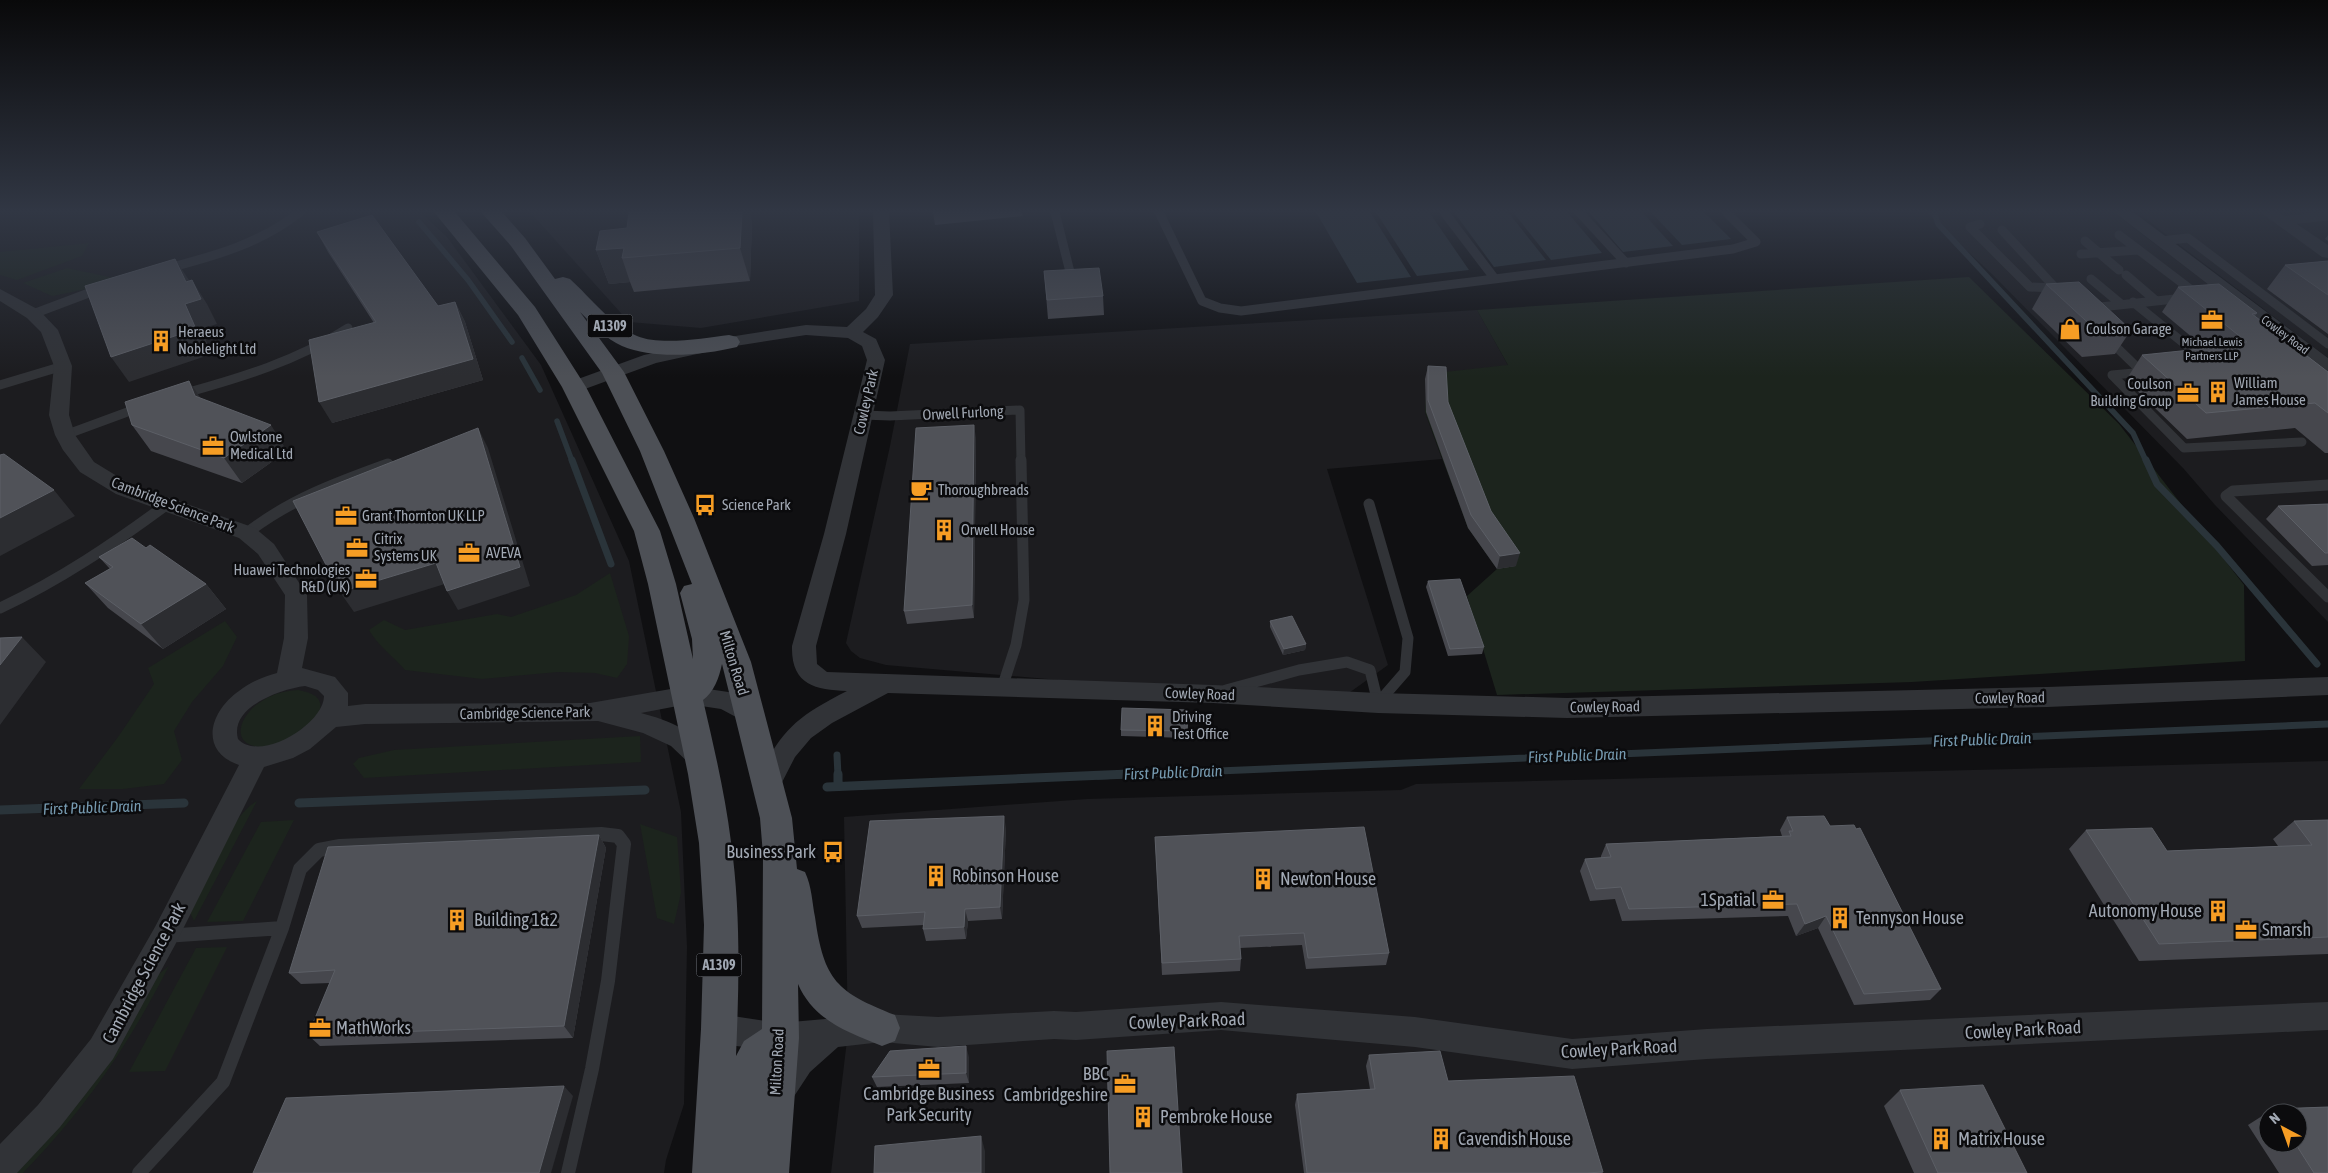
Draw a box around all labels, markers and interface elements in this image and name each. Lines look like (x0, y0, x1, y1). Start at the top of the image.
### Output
office icon: Michael Lewis Partners LLP (2199, 307, 2225, 333)
street label: Cowley Road (2258, 313, 2312, 357)
road number: A1309 (588, 314, 632, 338)
shop icon: Coulson Garage (2057, 316, 2083, 342)
place label: Coulson Garage (2086, 320, 2172, 337)
place label: Heraeus Noblelight Ltd (178, 323, 256, 357)
building icon: Heraeus Noblelight Ltd (148, 328, 174, 354)
place label: Michael Lewis Partners LLP (2181, 335, 2243, 363)
street label: Cowley Park (850, 367, 881, 436)
place label: William James House (2234, 374, 2306, 408)
place label: Coulson Building Group (2090, 375, 2172, 409)
building icon: William James House (2205, 379, 2231, 405)
office icon: Coulson Building Group (2175, 380, 2201, 406)
street label: Orwell Furlong (922, 402, 1004, 423)
place label: Owlstone Medical Ltd (230, 428, 293, 462)
office icon: Owlstone Medical Ltd (200, 433, 226, 459)
street label: Cambridge Science Park (109, 473, 238, 536)
cafe icon: Thoroughbreads (908, 477, 934, 503)
place label: Thoroughbreads (938, 481, 1029, 498)
bus stop icon: Science Park (692, 492, 718, 518)
place label: Science Park (722, 496, 791, 513)
office icon: Grant Thornton UK LLP (333, 503, 359, 529)
place label: Grant Thornton UK LLP (362, 507, 485, 524)
building icon: Orwell House (931, 517, 957, 543)
place label: Orwell House (961, 521, 1035, 538)
place label: Citrix Systems UK (374, 530, 438, 564)
office icon: Citrix Systems UK (344, 535, 370, 561)
office icon: AVEVA (456, 540, 482, 566)
place label: AVEVA (486, 544, 522, 561)
place label: Huawei Technologies R&D (UK) (233, 561, 350, 595)
office icon: Huawei Technologies R&D (UK) (353, 566, 379, 592)
street label: Milton Road (717, 628, 752, 697)
street label: Cowley Road (1165, 684, 1235, 703)
street label: Cowley Road (1975, 688, 2045, 707)
street label: Cowley Road (1570, 697, 1640, 716)
street label: Cambridge Science Park (460, 703, 591, 722)
place label: Driving Test Office (1172, 708, 1229, 742)
building icon: Driving Test Office (1142, 713, 1168, 739)
water label: First Public Drain (1932, 728, 2032, 750)
water label: First Public Drain (1527, 744, 1627, 766)
water label: First Public Drain (1123, 761, 1223, 783)
water label: First Public Drain (42, 796, 142, 818)
bus stop icon: Business Park (820, 839, 846, 865)
place label: Business Park (726, 841, 816, 862)
building icon: Robinson House (923, 863, 949, 889)
place label: Robinson House (952, 865, 1059, 886)
building icon: Newton House (1250, 866, 1276, 892)
place label: Newton House (1280, 868, 1376, 889)
office icon: 1Spatial (1760, 887, 1786, 913)
place label: 1Spatial (1701, 889, 1756, 910)
building icon: Autonomy House (2205, 898, 2231, 924)
street label: Cambridge Science Park (98, 899, 190, 1047)
place label: Autonomy House (2089, 900, 2202, 921)
building icon: Tennyson House (1827, 905, 1853, 931)
building icon: Building 1&2 (444, 907, 470, 933)
place label: Tennyson House (1856, 907, 1964, 928)
place label: Building 1&2 (474, 909, 558, 930)
office icon: Smarsh (2233, 917, 2259, 943)
place label: Smarsh (2262, 919, 2311, 940)
road number: A1309 (696, 954, 742, 976)
street label: Cowley Park Road (1128, 1008, 1246, 1033)
office icon: MathWorks (307, 1015, 333, 1041)
street label: Cowley Park Road (1964, 1016, 2082, 1043)
place label: MathWorks (336, 1017, 411, 1038)
street label: Milton Road (766, 1028, 787, 1096)
street label: Cowley Park Road (1560, 1035, 1678, 1062)
office icon: Cambridge Business Park Security (916, 1056, 942, 1082)
place label: BBC Cambridgeshire (1004, 1063, 1108, 1105)
office icon: BBC Cambridgeshire (1112, 1071, 1138, 1097)
place label: Cambridge Business Park Security (863, 1083, 995, 1125)
north arrow (2258, 1103, 2308, 1153)
building icon: Pembroke House (1130, 1104, 1156, 1130)
place label: Pembroke House (1160, 1106, 1272, 1127)
text: N (2266, 1109, 2283, 1127)
building icon: Cavendish House (1428, 1126, 1454, 1152)
building icon: Matrix House (1928, 1126, 1954, 1152)
place label: Cavendish House (1458, 1128, 1571, 1149)
place label: Matrix House (1958, 1128, 2045, 1149)

